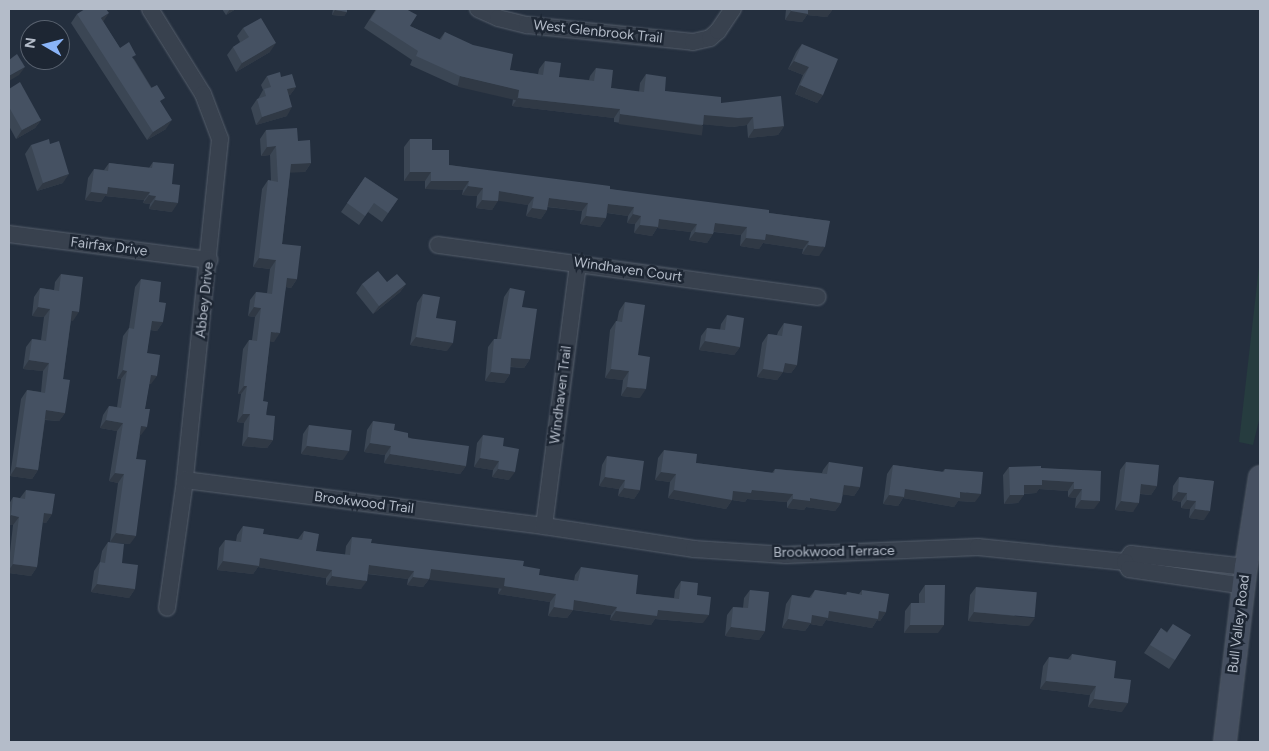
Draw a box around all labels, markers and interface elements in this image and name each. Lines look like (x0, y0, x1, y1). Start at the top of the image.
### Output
street label: West Glenbrook Trail (533, 17, 663, 47)
north arrow (20, 20, 70, 70)
text: N (21, 36, 40, 50)
street label: Fairfax Drive (70, 234, 148, 260)
street label: Windhaven Court (573, 254, 683, 286)
street label: Abbey Drive (193, 261, 217, 339)
street label: Windhaven Trail (547, 345, 575, 445)
street label: Brookwood Trail (313, 489, 415, 517)
street label: Brookwood Terrace (773, 543, 895, 561)
street label: Bull Valley Road (1225, 574, 1253, 674)

